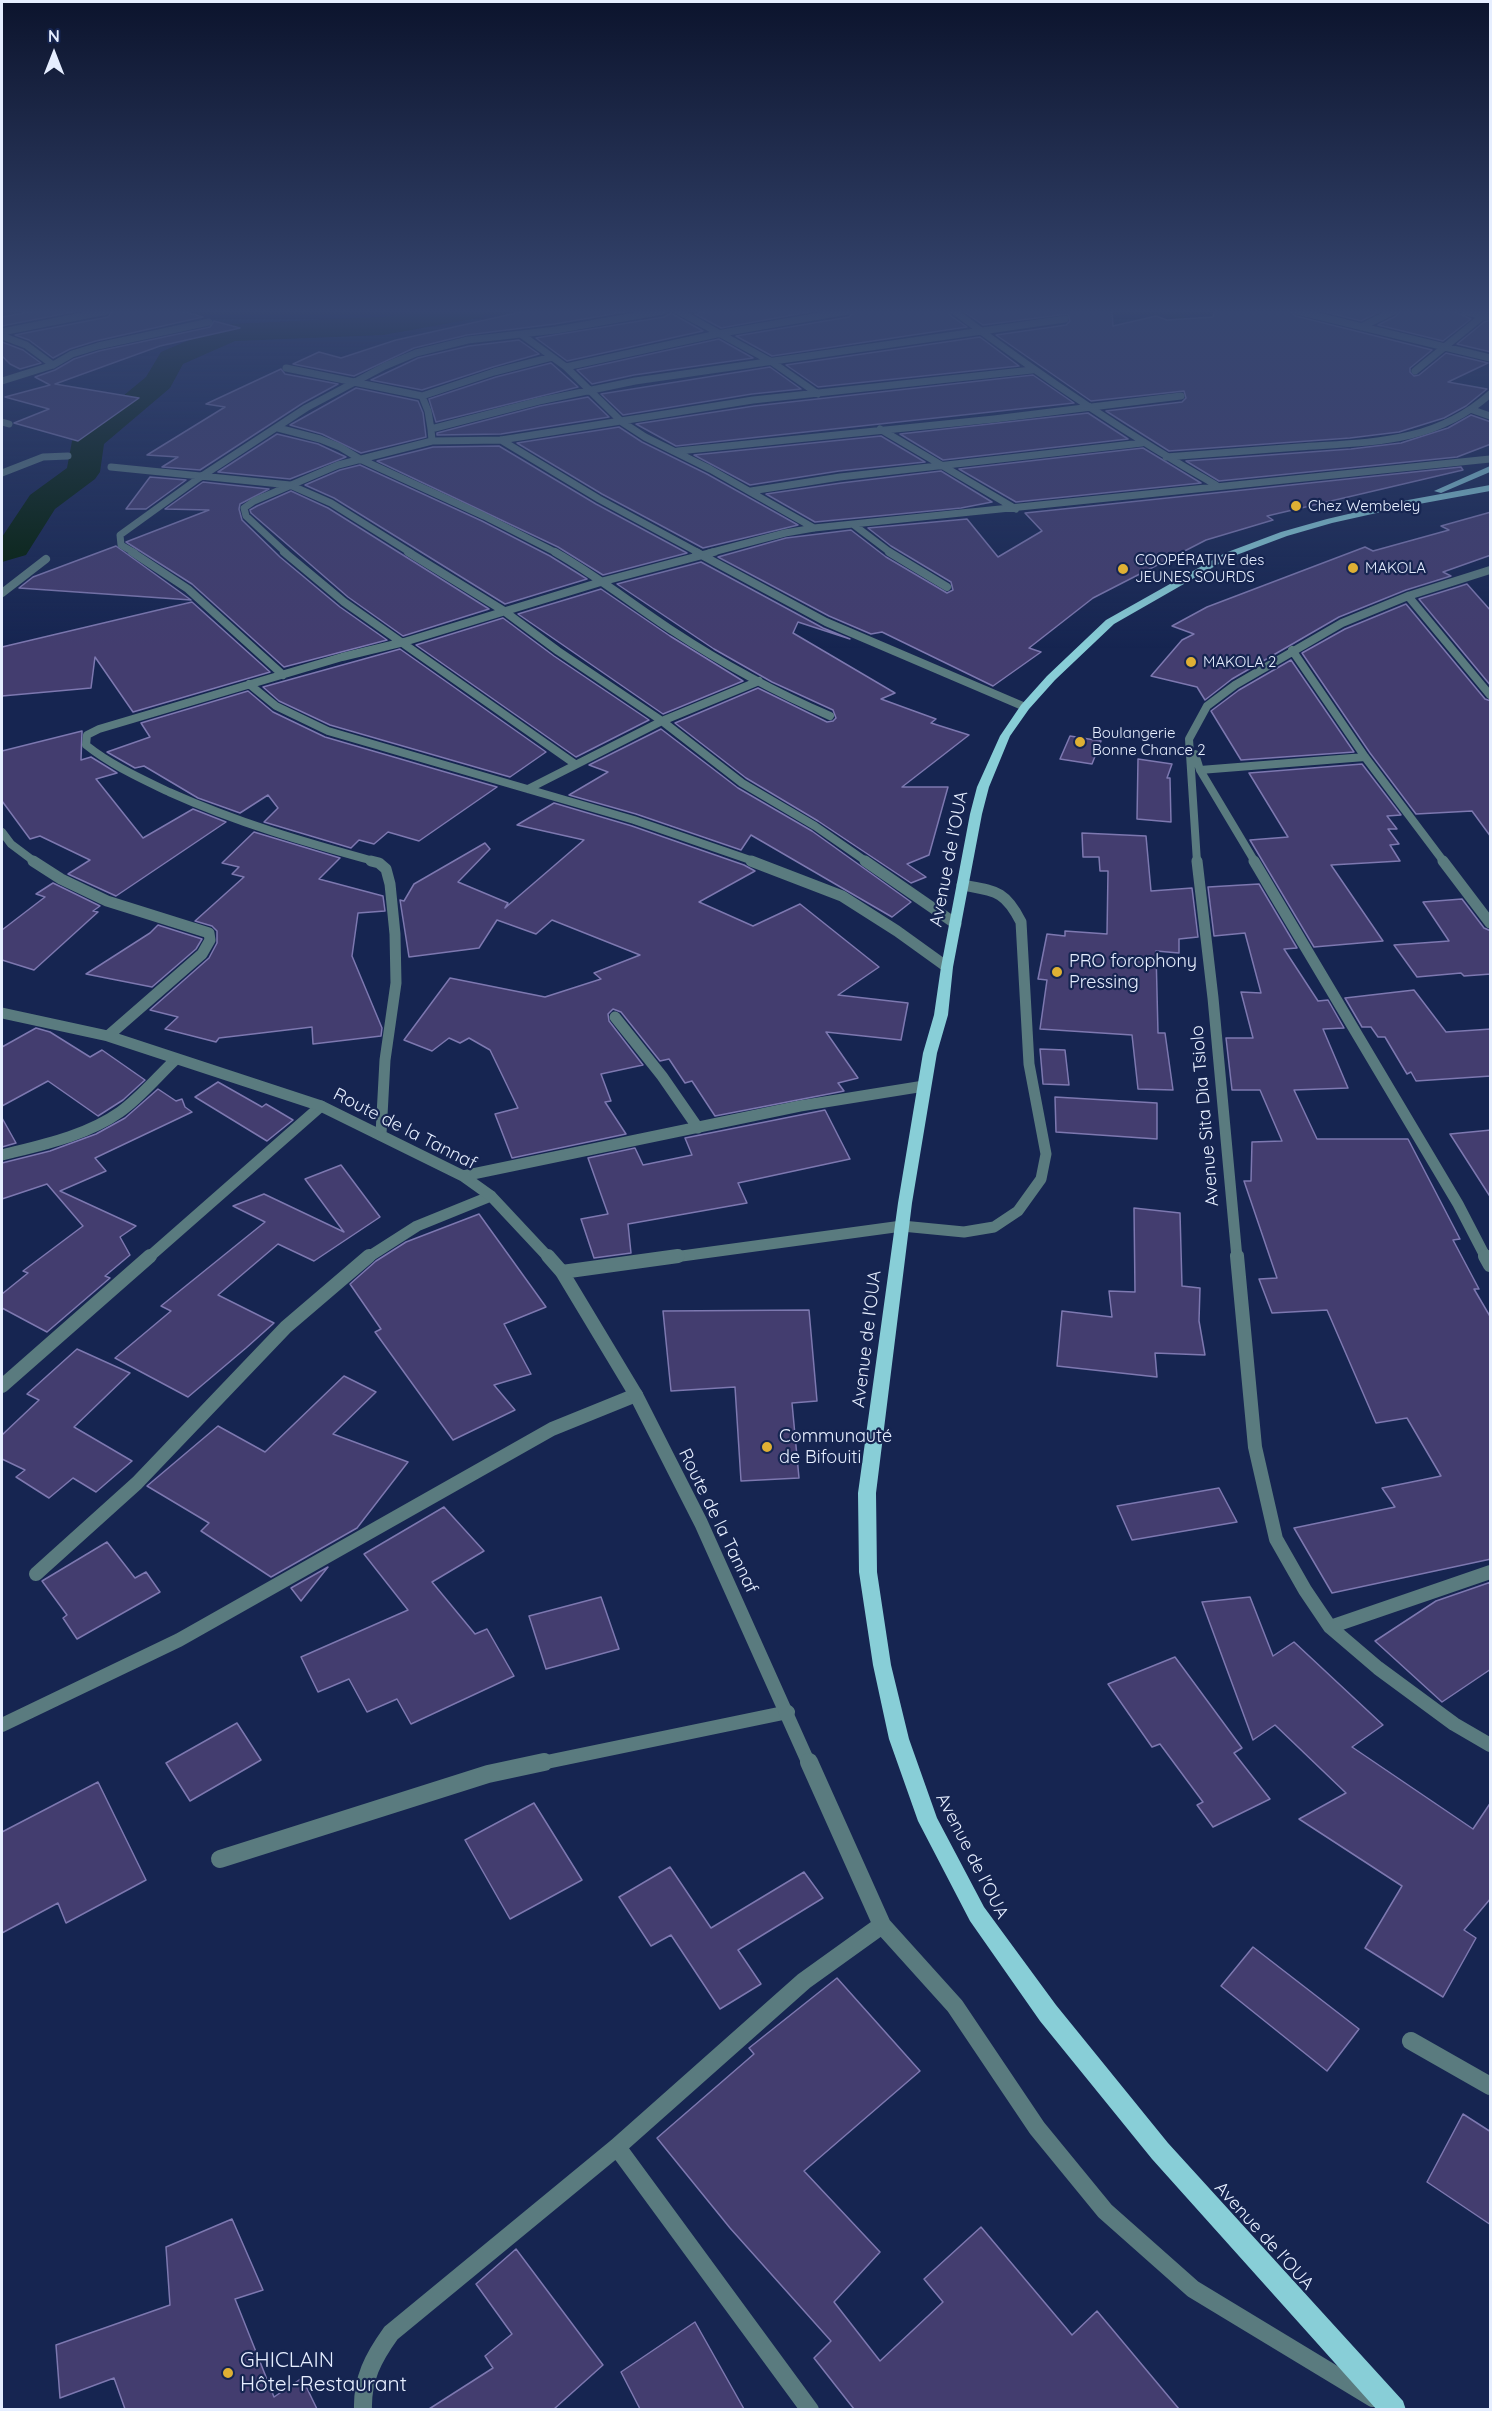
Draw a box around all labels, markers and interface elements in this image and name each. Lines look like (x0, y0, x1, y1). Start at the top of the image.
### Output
north arrow (24, 24, 84, 84)
text: N (48, 26, 60, 46)
place label: Chez Wembeley (1308, 497, 1420, 515)
marker: Chez Wembeley (1289, 499, 1303, 513)
place label: COOPÉRATIVE des JEUNES SOURDS (1135, 551, 1264, 586)
place label: MAKOLA (1365, 559, 1426, 577)
marker: MAKOLA (1346, 561, 1360, 575)
marker: COOPÉRATIVE des JEUNES SOURDS (1116, 562, 1130, 576)
place label: MAKOLA 2 (1203, 653, 1276, 671)
marker: MAKOLA 2 (1184, 655, 1198, 669)
place label: Boulangerie Bonne Chance 2 (1092, 724, 1205, 759)
marker: Boulangerie Bonne Chance 2 (1073, 735, 1087, 749)
street label: Avenue de l'OUA (925, 789, 973, 929)
place label: PRO forophony Pressing (1069, 951, 1197, 994)
marker: PRO forophony Pressing (1050, 965, 1064, 979)
street label: Avenue Sita Dia Tsiolo (1186, 1025, 1224, 1207)
street label: Route de la Tannaf (330, 1083, 480, 1175)
street label: Avenue de l'OUA (848, 1269, 886, 1409)
place label: Communauté de Bifouiti (779, 1426, 892, 1468)
marker: Communauté de Bifouiti (760, 1440, 774, 1454)
street label: Route de la Tannaf (674, 1445, 762, 1597)
street label: Avenue de l'OUA (931, 1790, 1013, 1922)
street label: Avenue de l'OUA (1210, 2177, 1318, 2295)
place label: GHICLAIN Hôtel-Restaurant (240, 2348, 407, 2398)
marker: GHICLAIN Hôtel-Restaurant (221, 2366, 235, 2380)

